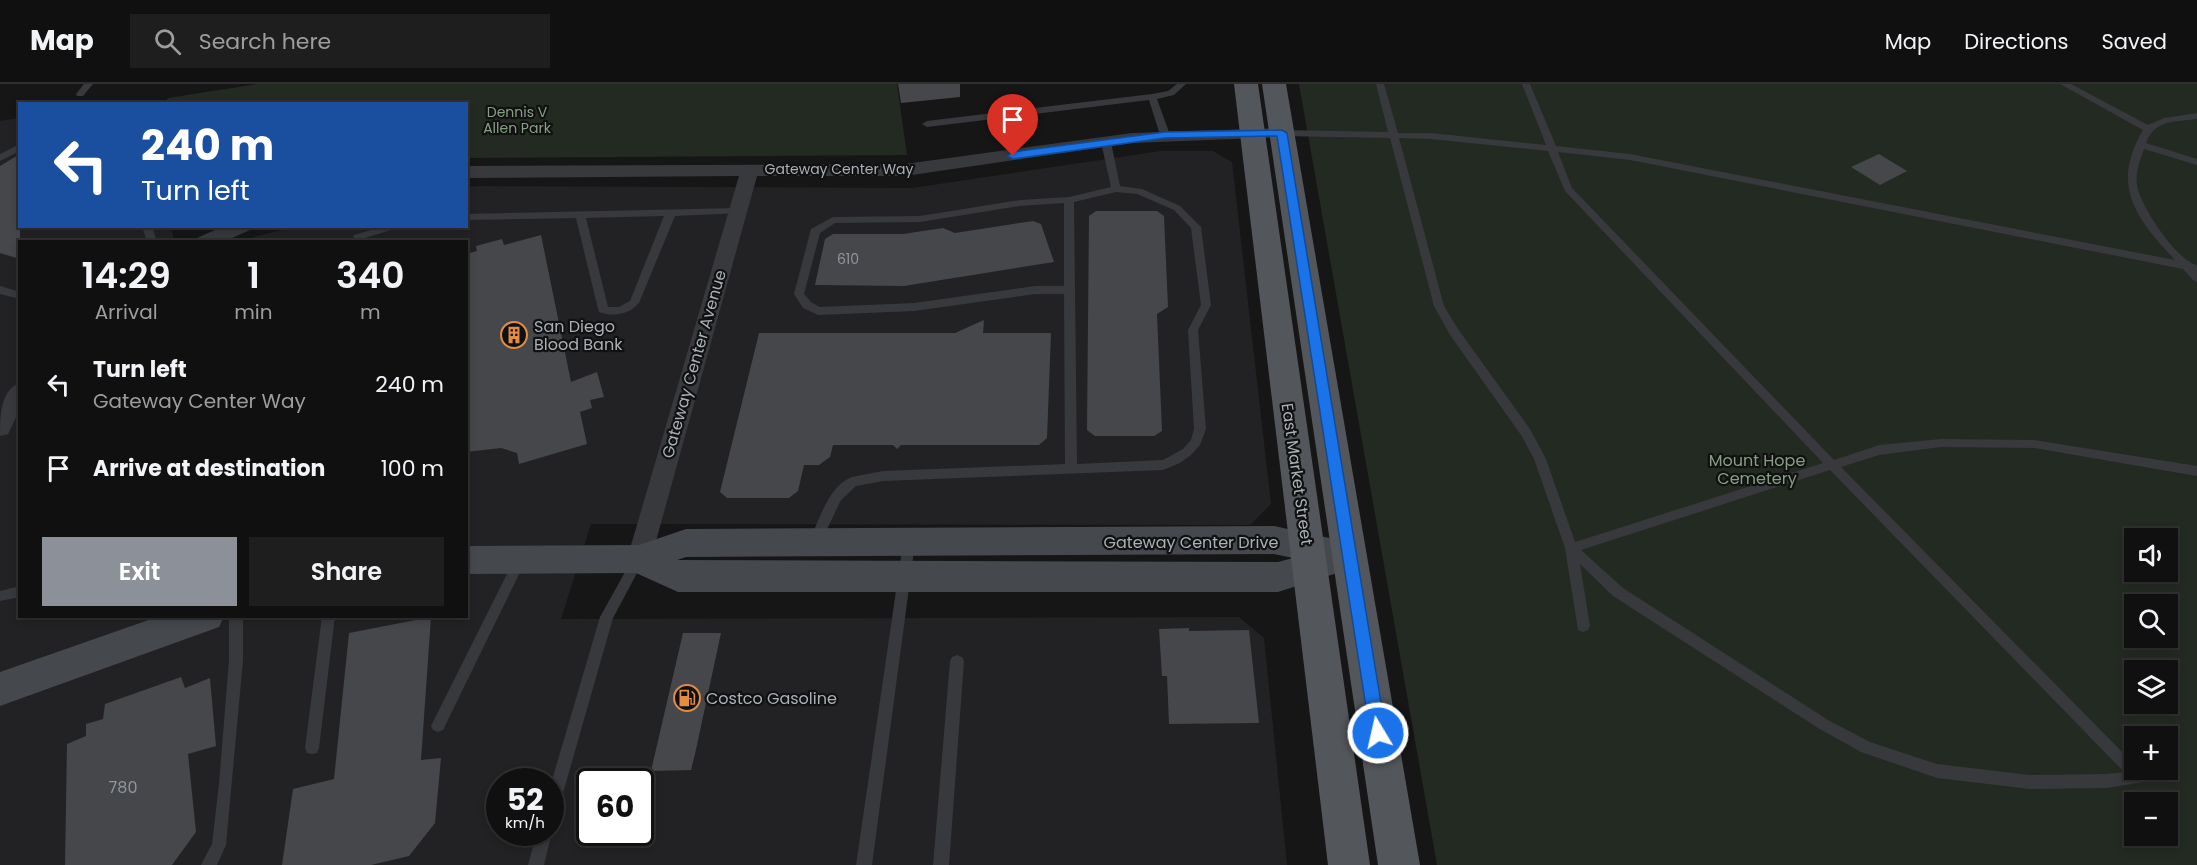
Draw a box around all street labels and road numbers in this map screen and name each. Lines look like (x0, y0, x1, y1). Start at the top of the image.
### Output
street label: Gateway Center Way (765, 159, 914, 179)
street label: Gateway Center Avenue (656, 267, 732, 461)
street label: East Market Street (1276, 402, 1318, 547)
street label: Gateway Center Drive (1104, 531, 1278, 554)

